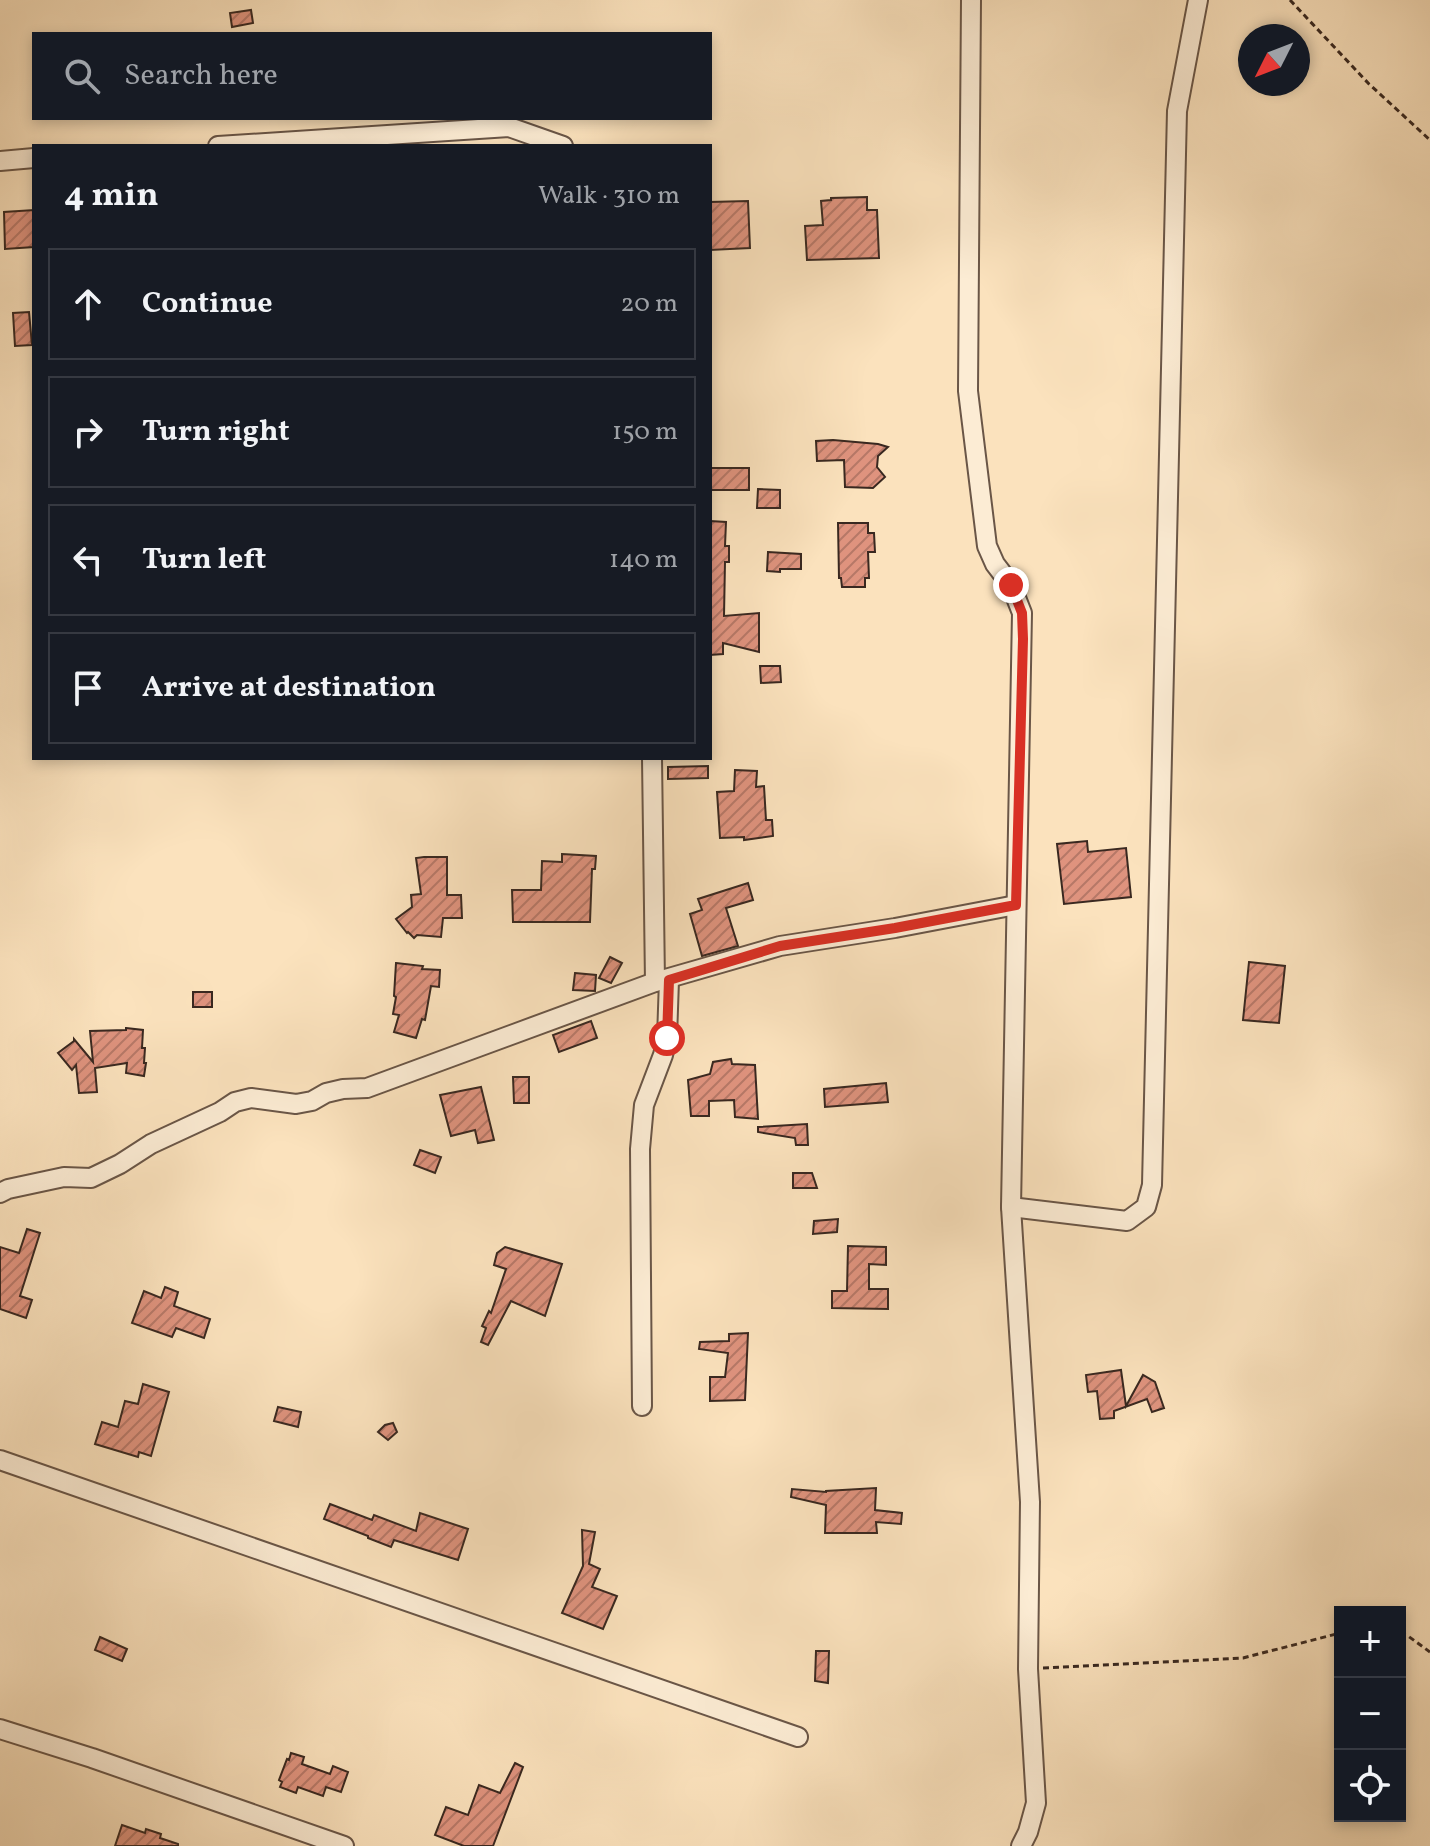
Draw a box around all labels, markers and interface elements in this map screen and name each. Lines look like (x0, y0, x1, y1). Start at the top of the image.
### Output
north arrow (1238, 24, 1310, 96)
search box (32, 32, 712, 120)
icon: search (60, 54, 104, 98)
text: Search here (124, 55, 278, 97)
text: 4 min (64, 173, 159, 220)
text: Walk · 310 m (538, 178, 680, 214)
icon: ahead (66, 282, 110, 326)
text: Continue (142, 283, 273, 325)
text: 20 m (620, 286, 678, 322)
icon: right (66, 410, 110, 454)
text: Turn right (142, 411, 290, 453)
text: 150 m (612, 414, 678, 450)
icon: left (66, 538, 110, 582)
text: Turn left (142, 539, 266, 581)
text: 140 m (609, 542, 678, 578)
route end (993, 567, 1029, 603)
icon: arrive (66, 666, 110, 710)
text: Arrive at destination (142, 667, 436, 709)
route start (649, 1020, 685, 1056)
map controls (1334, 1606, 1406, 1822)
button: + (1334, 1606, 1406, 1678)
button: − (1334, 1678, 1406, 1750)
button: locate (1334, 1750, 1406, 1822)

